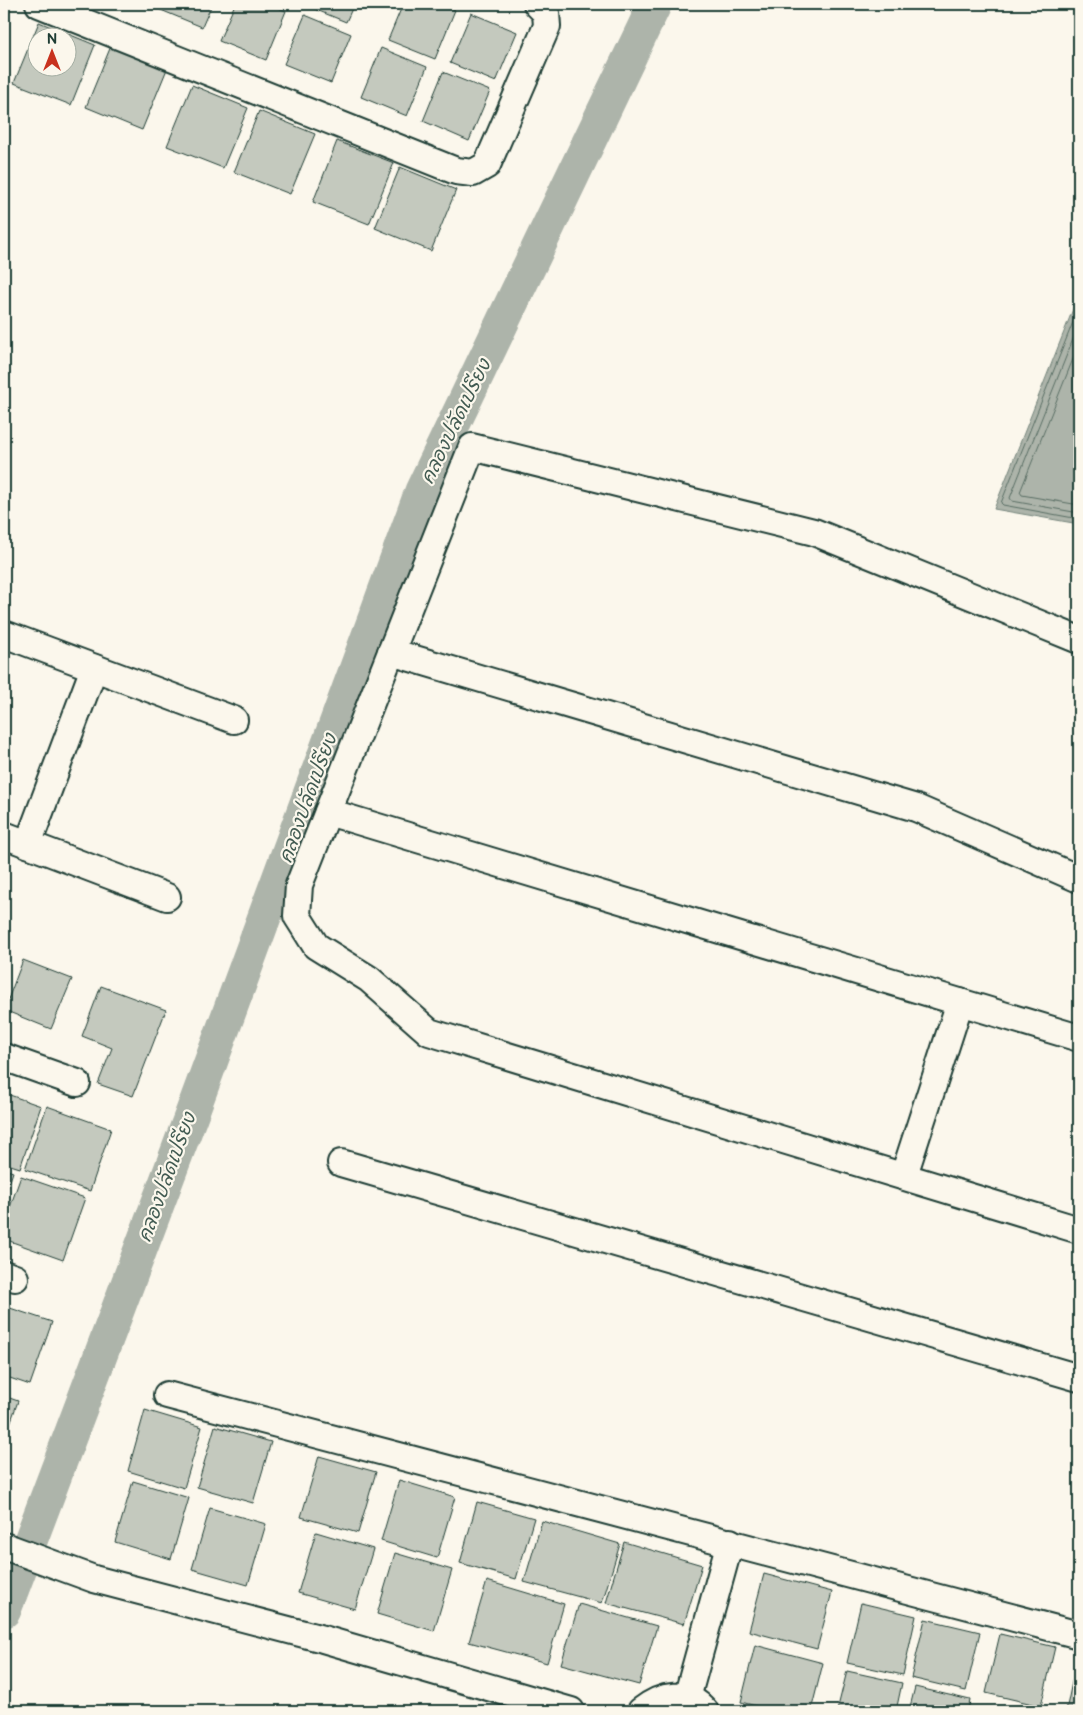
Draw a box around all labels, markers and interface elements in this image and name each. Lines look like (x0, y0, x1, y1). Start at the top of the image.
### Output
north arrow (28, 28, 78, 78)
text: N (47, 31, 57, 48)
water label: คลองปลัดเปรียง (415, 353, 497, 488)
water label: คลองปลัดเปรียง (273, 729, 343, 866)
water label: คลองปลัดเปรียง (132, 1108, 202, 1245)

